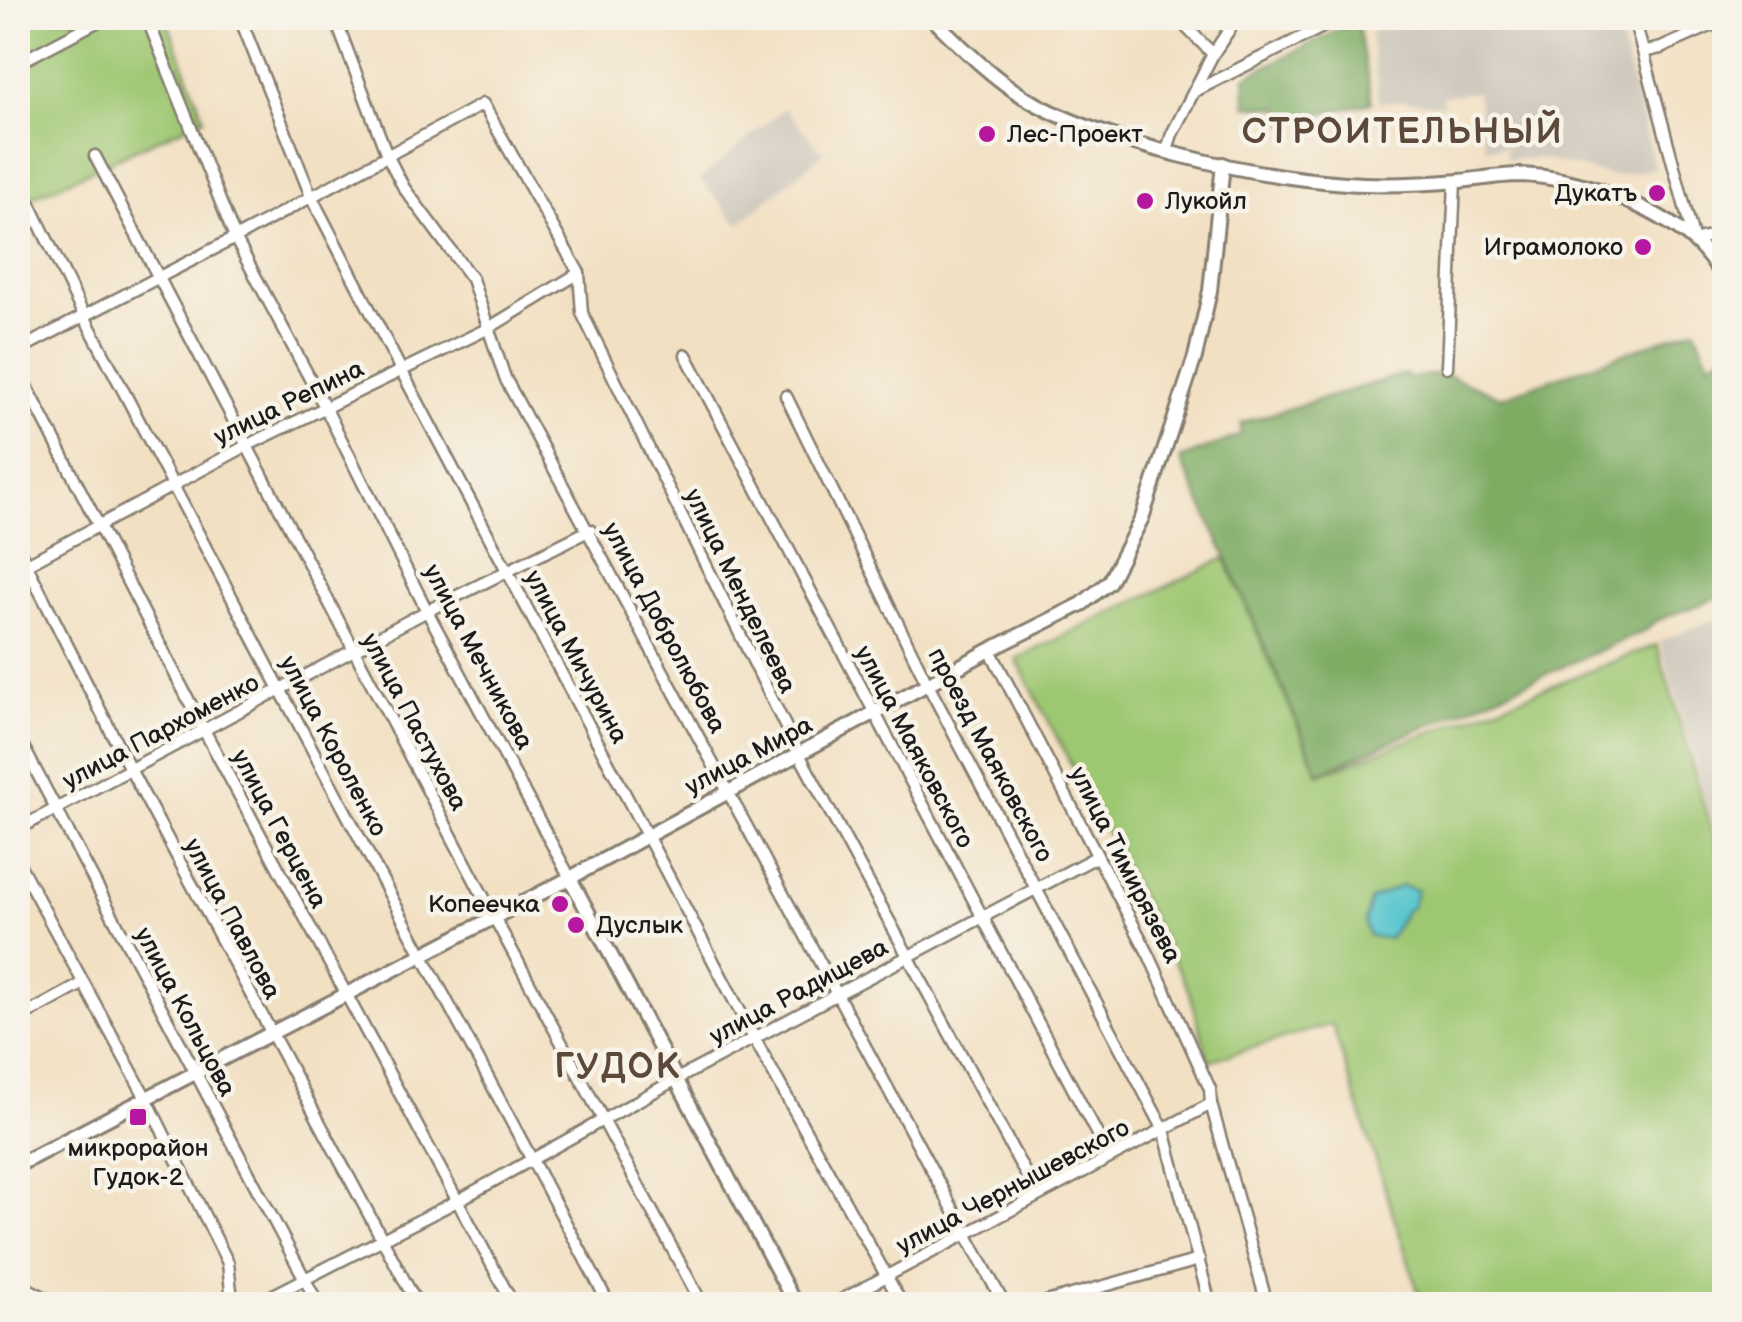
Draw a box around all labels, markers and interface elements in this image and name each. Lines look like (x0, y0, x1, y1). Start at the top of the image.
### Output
district label: СТРОИТЕЛЬНЫЙ (1242, 109, 1564, 154)
place label: Лес-Проект (1006, 119, 1143, 150)
marker: Лес-Проект (976, 123, 998, 145)
place label: Дукатъ (1554, 178, 1637, 209)
marker: Дукатъ (1646, 182, 1668, 204)
place label: Лукойл (1164, 186, 1247, 217)
marker: Лукойл (1134, 190, 1156, 212)
place label: Играмолоко (1483, 232, 1623, 263)
marker: Играмолоко (1632, 236, 1654, 258)
street label: улица Репина (209, 353, 369, 453)
street label: улица Менделеева (677, 484, 803, 699)
street label: улица Добролюбова (595, 517, 733, 739)
street label: улица Мечникова (416, 559, 540, 755)
street label: улица Мичурина (517, 565, 635, 749)
street label: улица Пастухова (354, 628, 474, 816)
street label: улица Маяковского (848, 640, 980, 854)
street label: проезд Маяковского (920, 642, 1060, 868)
street label: улица Короленко (272, 650, 394, 842)
street label: улица Пархоменко (58, 667, 264, 797)
street label: улица Мира (680, 709, 818, 802)
street label: улица Герцена (224, 744, 334, 914)
street label: улица Тимирязева (1062, 761, 1188, 969)
street label: улица Павлова (177, 833, 287, 1005)
place label: Копеечка (428, 889, 540, 920)
marker: Копеечка (549, 893, 571, 915)
place label: Дуслык (596, 910, 684, 941)
marker: Дуслык (565, 914, 587, 936)
street label: улица Кольцова (127, 922, 243, 1102)
street label: улица Радищева (704, 932, 894, 1052)
district label: ГУДОК (554, 1046, 682, 1089)
marker: микрорайон Гудок-2 (127, 1106, 149, 1128)
street label: улица Чернышевского (891, 1112, 1135, 1262)
place label: микрорайон Гудок-2 (67, 1133, 209, 1193)

